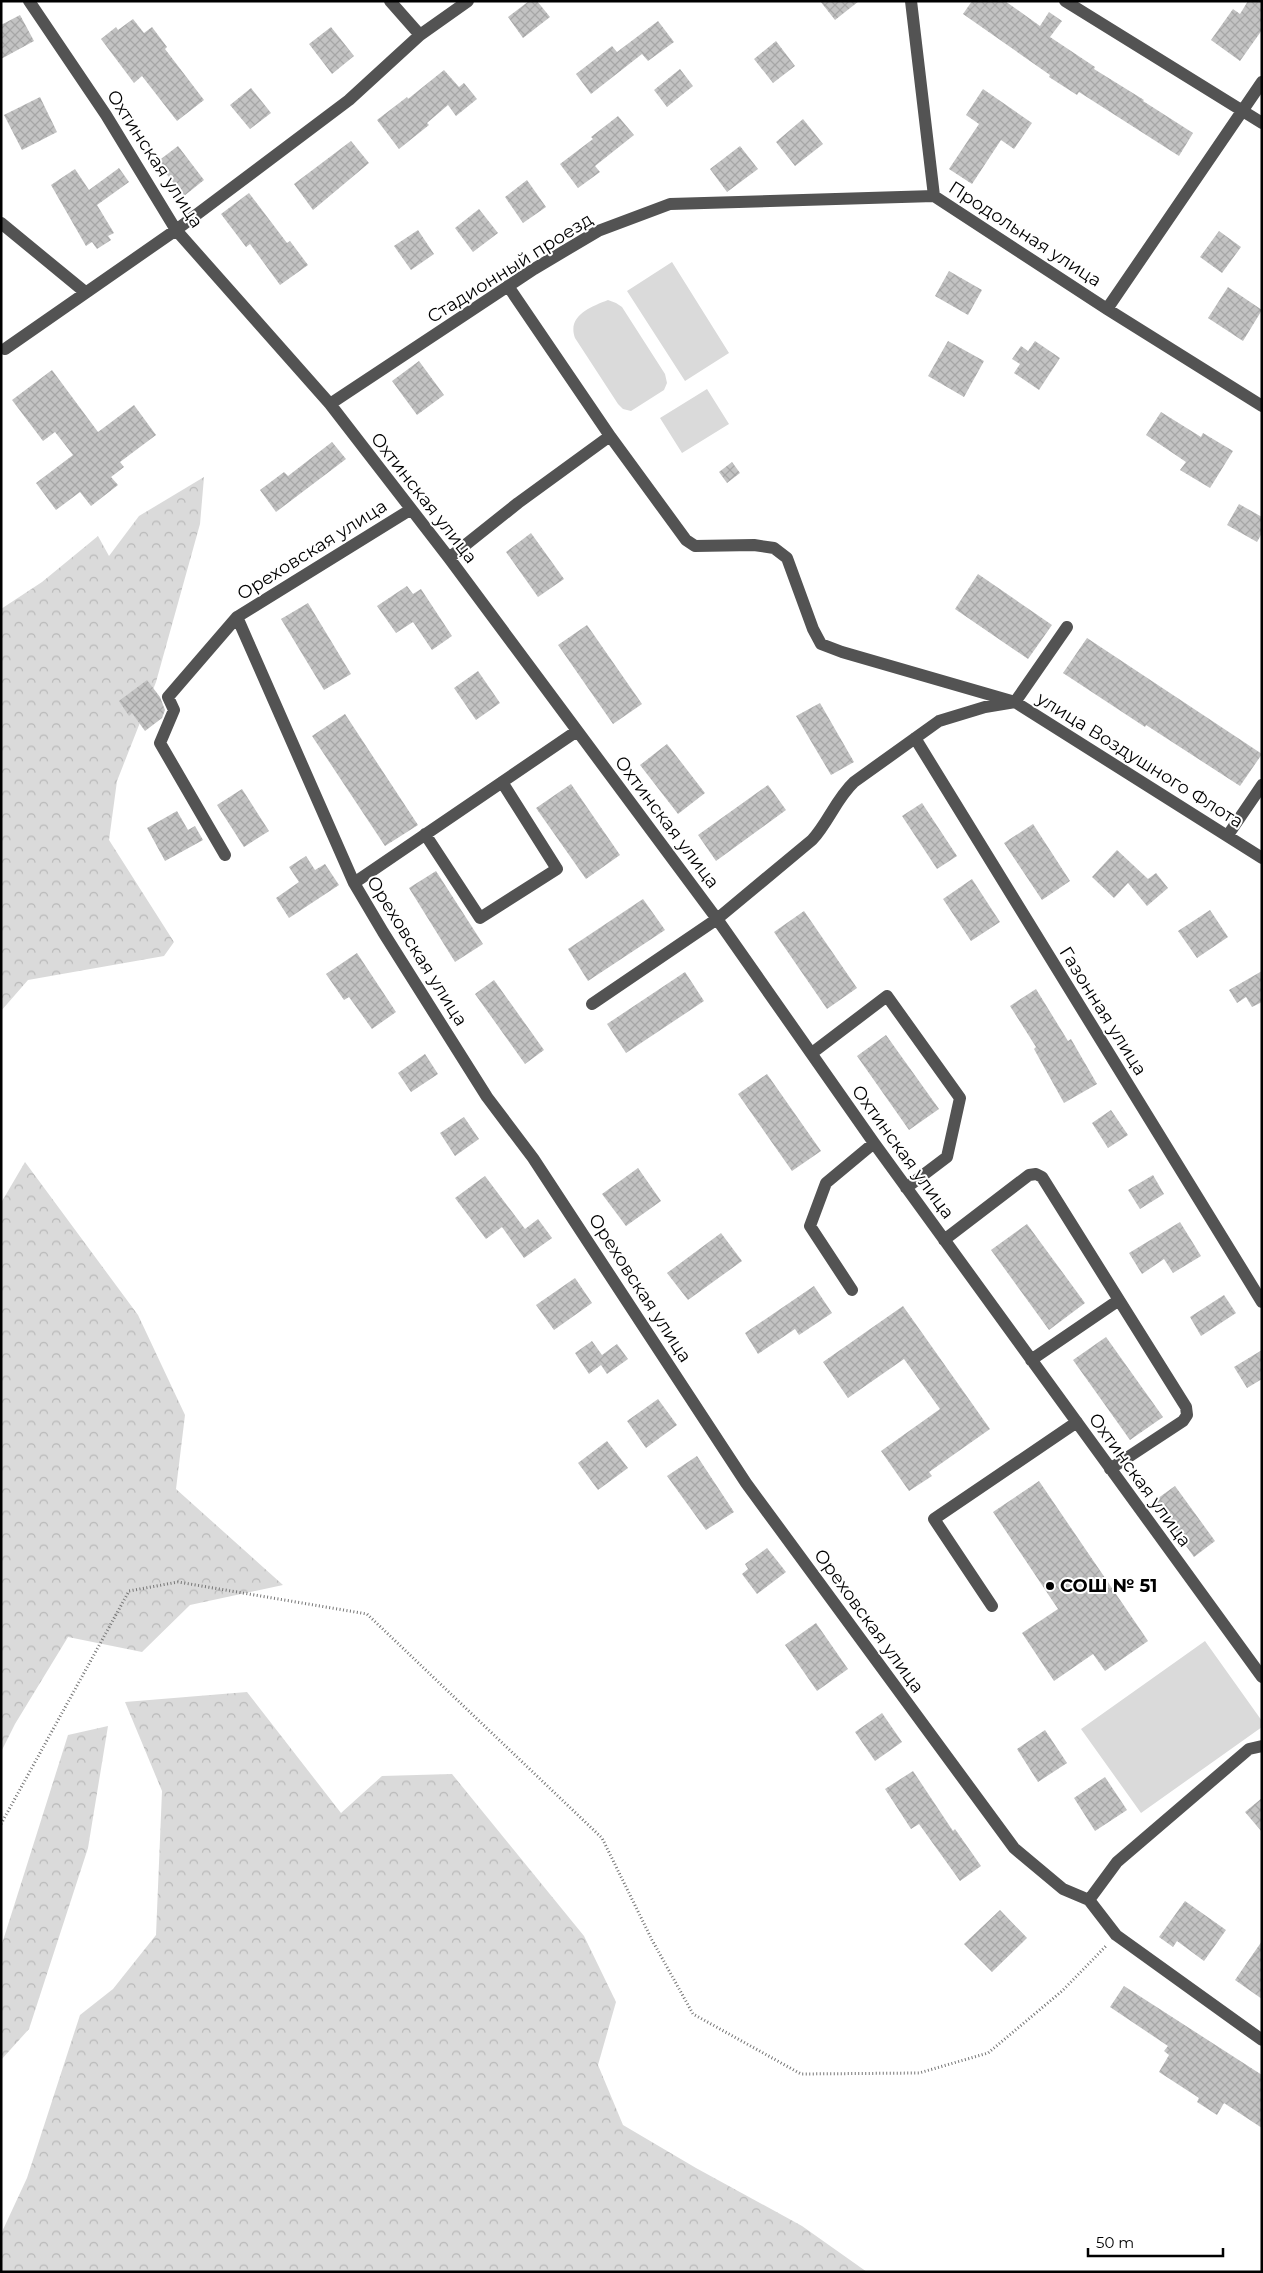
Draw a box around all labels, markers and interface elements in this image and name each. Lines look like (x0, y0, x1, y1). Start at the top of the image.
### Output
street label: Охтинская улица (102, 86, 208, 232)
street label: Продольная улица (944, 176, 1106, 292)
street label: Стадионный проезд (423, 208, 597, 328)
street label: Охтинская улица (366, 428, 482, 568)
street label: Ореховская улица (233, 495, 391, 605)
street label: улица Воздушного Флота (1032, 687, 1247, 833)
street label: Охтинская улица (610, 751, 724, 893)
street label: Ореховская улица (362, 872, 472, 1030)
street label: Газонная улица (1054, 942, 1152, 1080)
street label: Охтинская улица (847, 1081, 959, 1223)
street label: Ореховская улица (584, 1210, 696, 1366)
street label: Охтинская улица (1084, 1409, 1196, 1551)
street label: Ореховская улица (809, 1545, 929, 1697)
place label: СОШ № 51 (1060, 1575, 1157, 1597)
marker: СОШ № 51 (1044, 1580, 1056, 1592)
scale bar (1088, 2226, 1223, 2258)
text: 50 m (1096, 2233, 1134, 2252)

